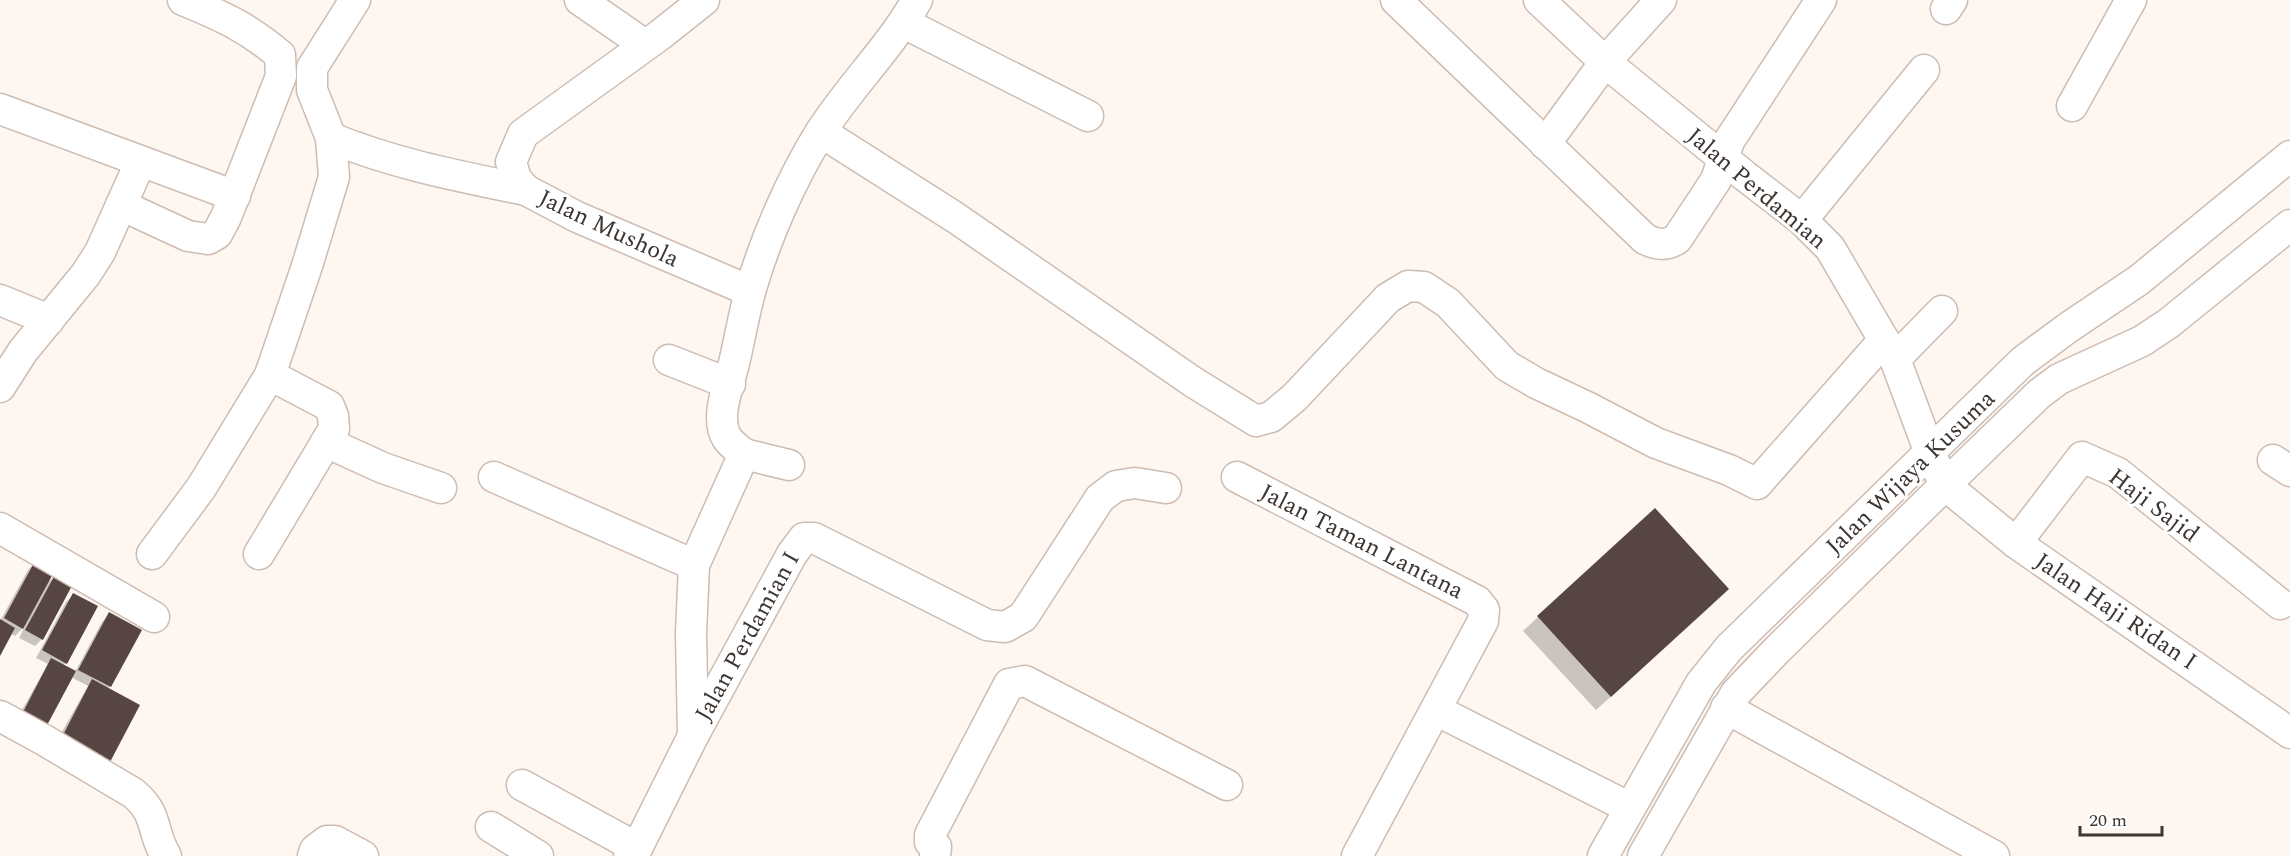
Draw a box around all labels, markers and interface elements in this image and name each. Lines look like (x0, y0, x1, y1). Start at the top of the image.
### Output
street label: Jalan Perdamian (1678, 119, 1835, 258)
street label: Jalan Mushola (532, 181, 685, 277)
street label: Jalan Wijaya Kusuma (1818, 382, 2004, 564)
street label: Haji Sajid (2100, 460, 2206, 552)
street label: Jalan Taman Lantana (1253, 475, 1470, 609)
street label: Jalan Haji Ridan I (2027, 544, 2204, 680)
street label: Jalan Perdamian I (686, 545, 809, 728)
scale bar (2080, 799, 2162, 837)
text: 20 m (2089, 807, 2127, 834)

